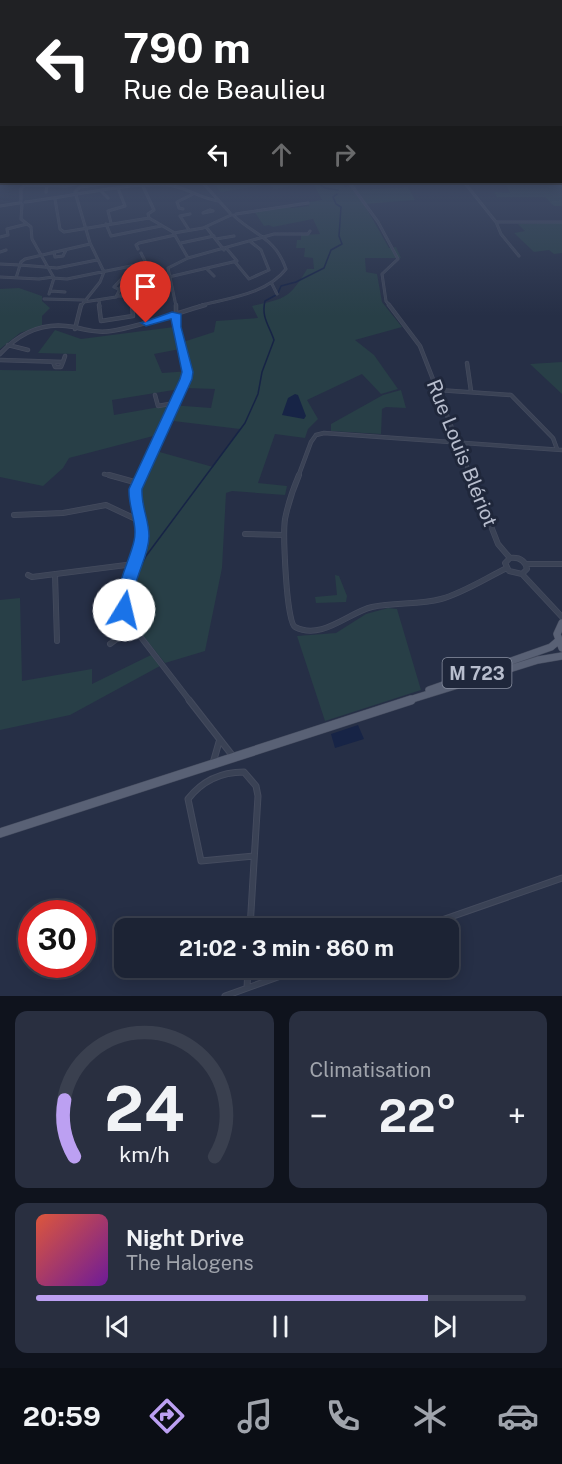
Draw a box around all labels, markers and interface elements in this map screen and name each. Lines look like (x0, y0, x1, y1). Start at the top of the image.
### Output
text: 790 m (123, 23, 251, 72)
icon: left (24, 24, 102, 102)
text: Rue de Beaulieu (123, 73, 326, 105)
icon: left (202, 138, 235, 171)
icon: ahead (265, 138, 298, 171)
icon: right (328, 138, 361, 171)
pin (120, 261, 171, 323)
icon: arrive (129, 270, 162, 303)
street label: Rue Louis Blériot (422, 376, 502, 530)
position arrow (92, 578, 156, 642)
road number: M 723 (442, 658, 512, 688)
speed limit sign: 30 (18, 900, 96, 978)
text: 21:02 · 3 min · 860 m (179, 935, 394, 961)
text: Climatisation (310, 1058, 431, 1082)
text: 24 (104, 1072, 185, 1145)
text: 22° (379, 1089, 457, 1142)
text: − (310, 1097, 328, 1135)
text: + (508, 1097, 526, 1135)
text: km/h (119, 1142, 169, 1167)
text: Night Drive (126, 1225, 244, 1251)
text: The Halogens (126, 1251, 254, 1275)
icon: previous (101, 1310, 134, 1343)
icon: pause (264, 1310, 297, 1343)
icon: next (428, 1310, 461, 1343)
icon: directions (146, 1395, 188, 1437)
icon: music (234, 1395, 276, 1437)
icon: phone (322, 1395, 364, 1437)
icon: climate (409, 1395, 451, 1437)
icon: car (497, 1395, 539, 1437)
text: 20:59 (23, 1400, 101, 1432)

